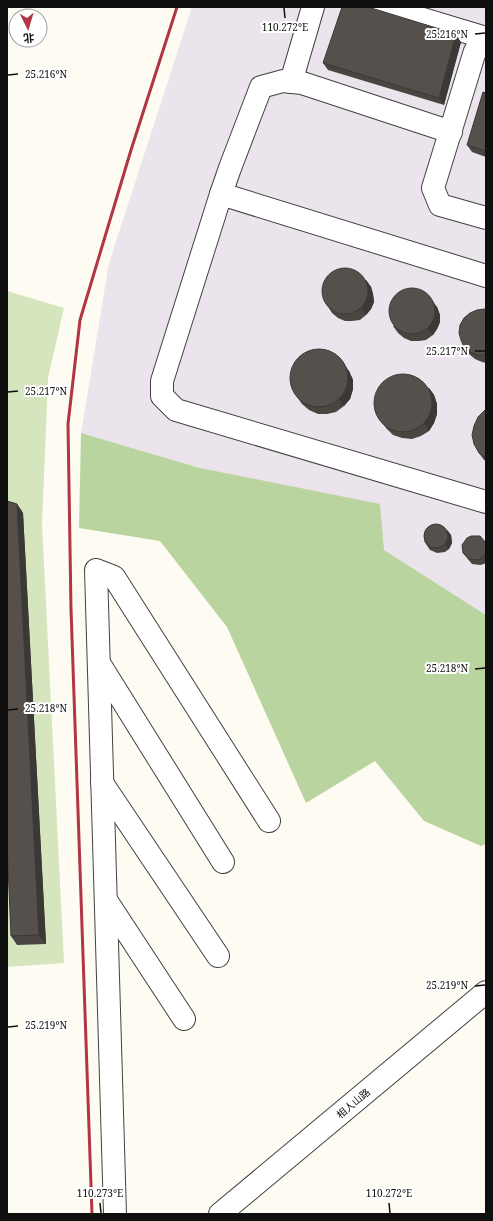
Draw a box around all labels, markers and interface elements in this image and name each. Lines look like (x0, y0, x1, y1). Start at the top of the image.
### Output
north arrow (8, 8, 48, 48)
text: 110.272°E (262, 20, 308, 34)
text: 25.216°N (426, 27, 468, 41)
text: 北 (23, 31, 35, 46)
text: 25.216°N (25, 67, 67, 81)
text: 25.217°N (426, 344, 468, 358)
text: 25.217°N (25, 384, 67, 398)
text: 25.218°N (426, 661, 468, 675)
text: 25.218°N (25, 701, 67, 715)
text: 25.219°N (426, 978, 468, 992)
text: 25.219°N (25, 1018, 67, 1032)
street label: 相人山路 (333, 1085, 373, 1121)
text: 110.273°E (77, 1186, 123, 1200)
text: 110.272°E (366, 1186, 412, 1200)

